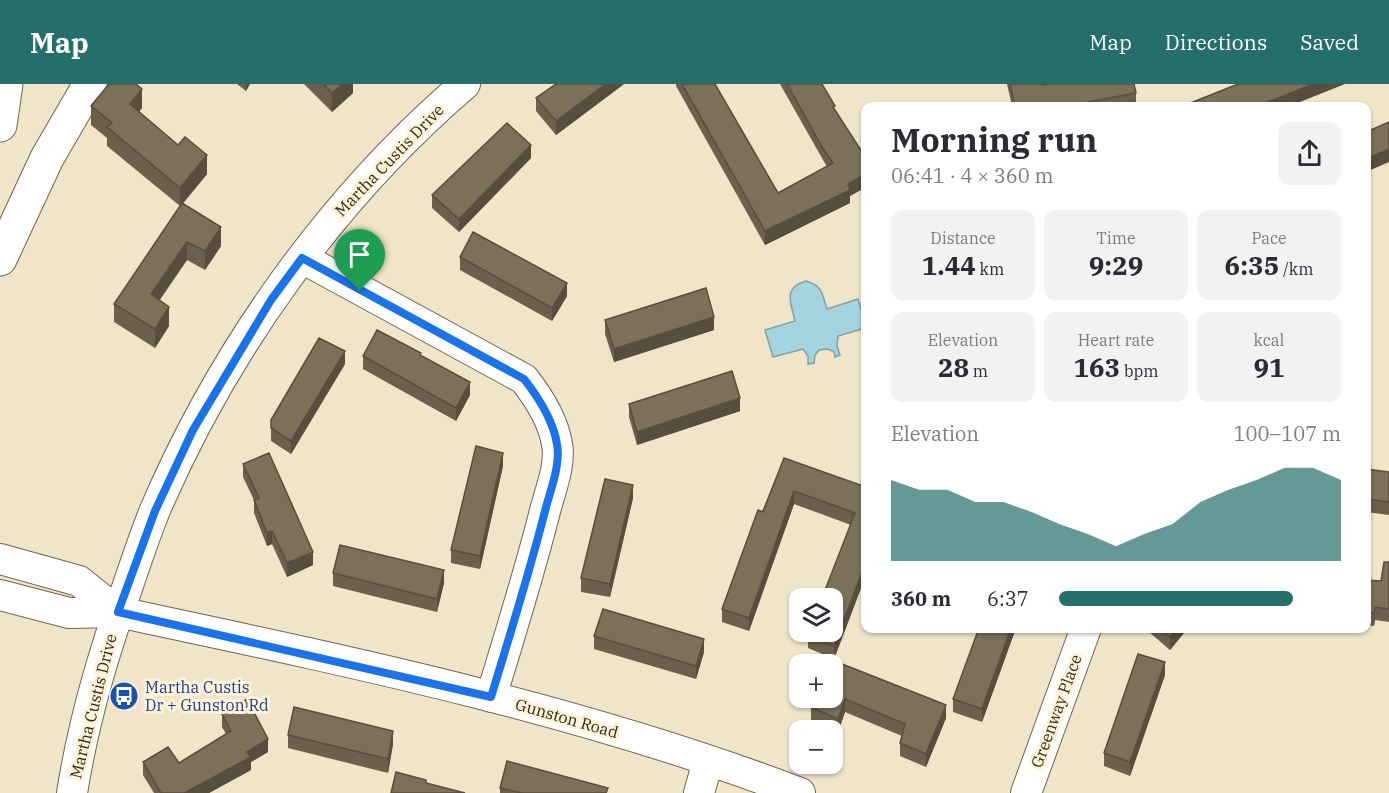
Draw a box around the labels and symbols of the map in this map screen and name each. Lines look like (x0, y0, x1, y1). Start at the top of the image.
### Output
street label: Martha Custis Drive (330, 100, 448, 220)
pin (334, 229, 385, 291)
street label: Martha Custis Drive (65, 631, 121, 781)
street label: Greenway Place (1026, 652, 1086, 770)
place label: Martha Custis Dr + Gunston Rd (145, 677, 269, 715)
bus stop icon: Martha Custis Dr + Gunston Rd (108, 680, 140, 712)
street label: Gunston Road (513, 694, 621, 742)

